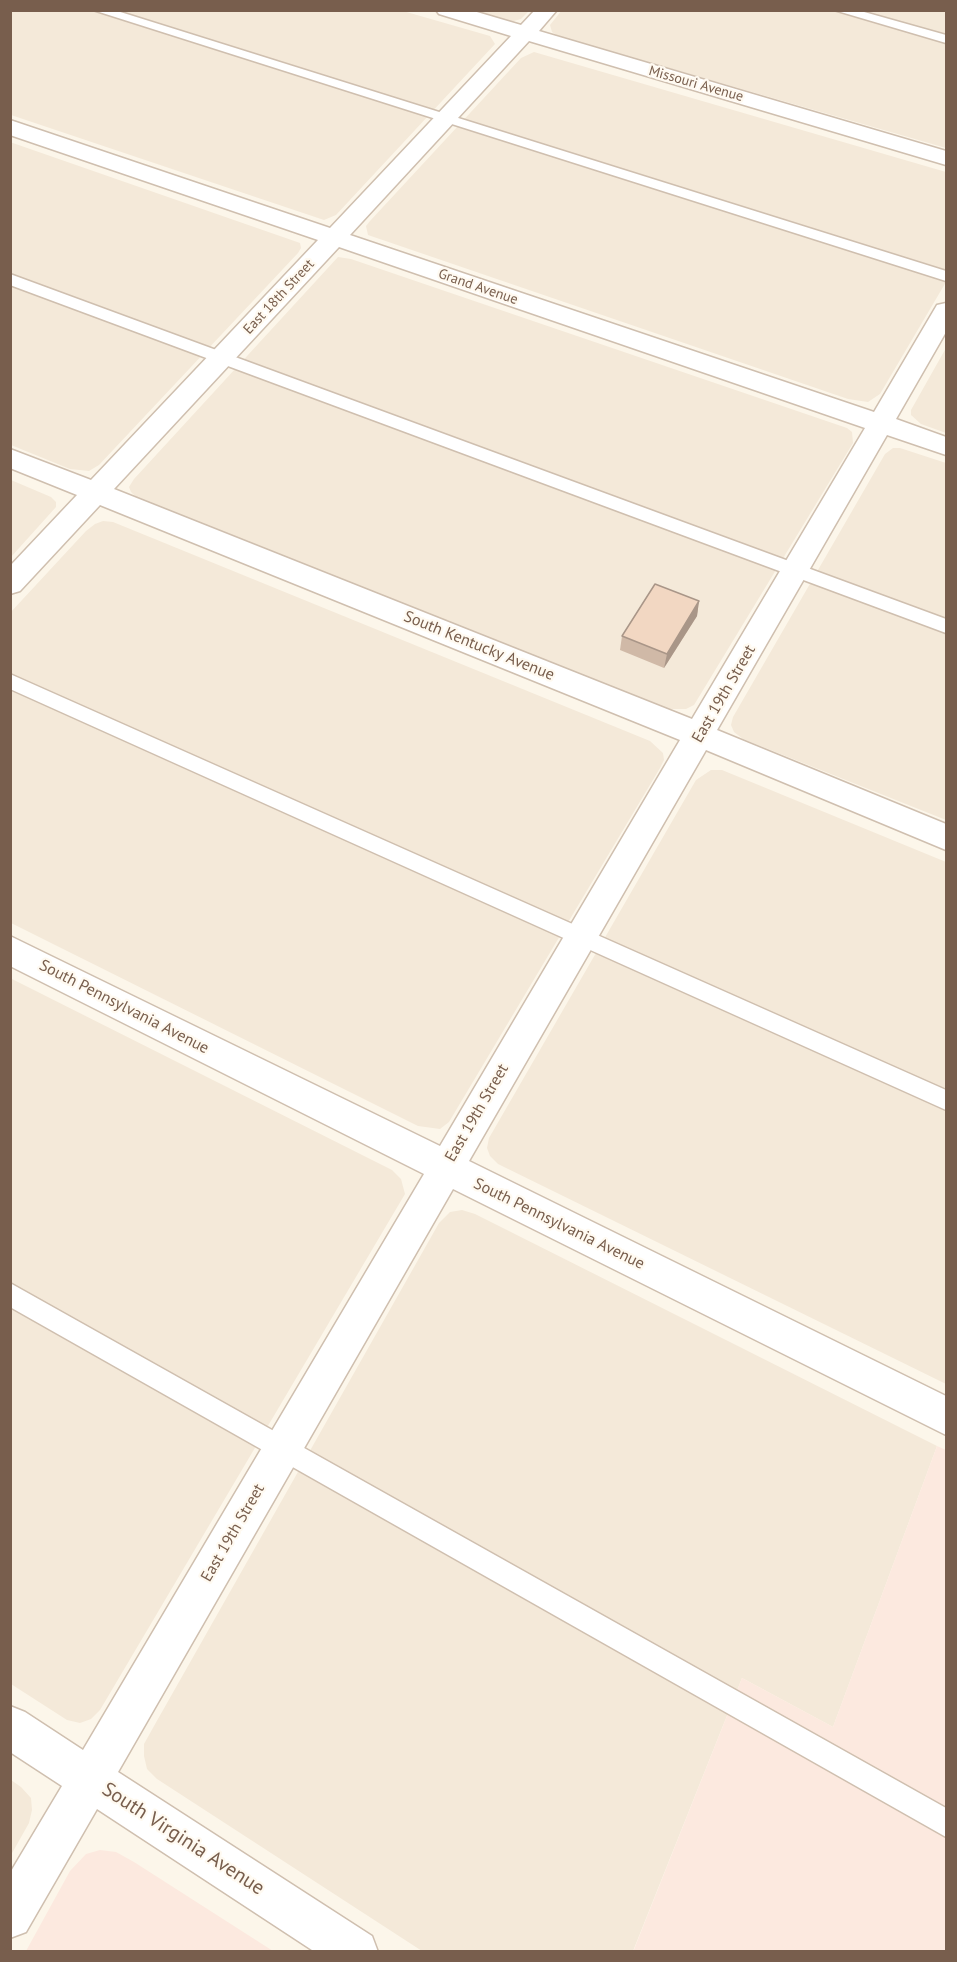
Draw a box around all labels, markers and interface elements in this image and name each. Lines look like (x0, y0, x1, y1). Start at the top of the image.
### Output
street label: Missouri Avenue (647, 62, 745, 106)
street label: East 18th Street (240, 256, 318, 338)
street label: Grand Avenue (436, 266, 520, 308)
street label: South Kentucky Avenue (401, 607, 557, 685)
street label: East 19th Street (688, 642, 760, 746)
street label: South Pennsylvania Avenue (36, 956, 212, 1058)
street label: East 19th Street (441, 1061, 513, 1165)
street label: South Pennsylvania Avenue (470, 1174, 648, 1274)
street label: East 19th Street (197, 1481, 269, 1585)
street label: South Virginia Avenue (97, 1778, 269, 1900)

